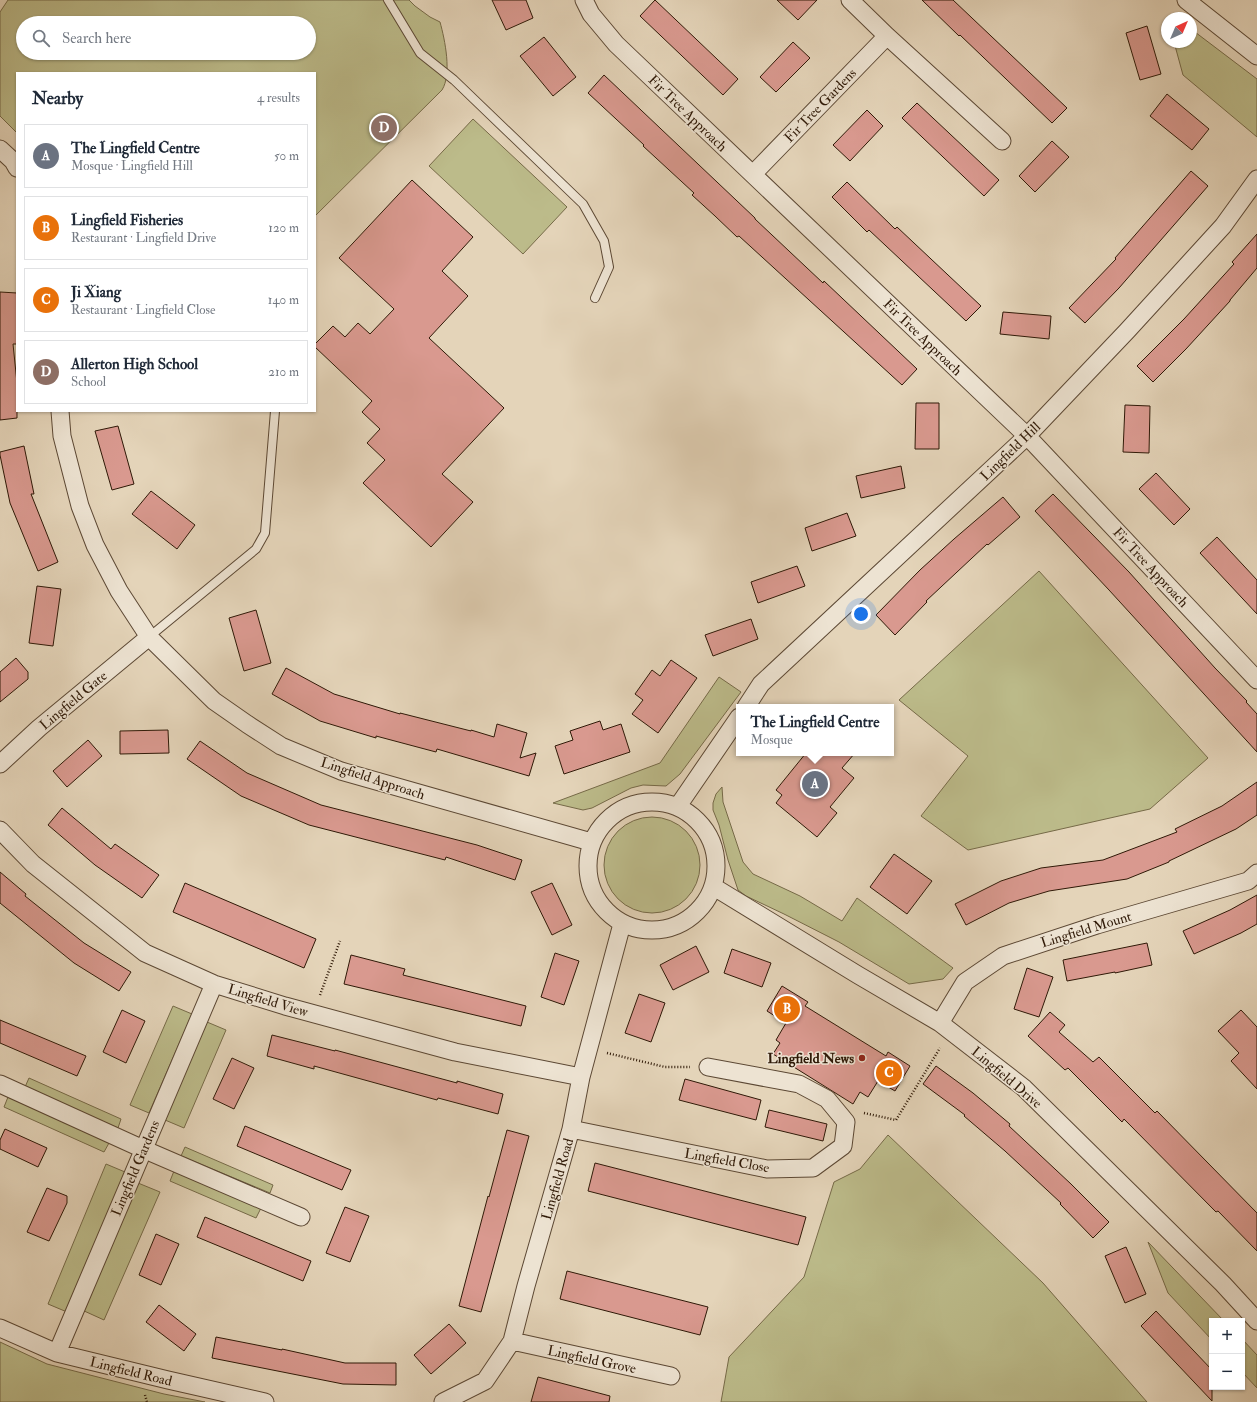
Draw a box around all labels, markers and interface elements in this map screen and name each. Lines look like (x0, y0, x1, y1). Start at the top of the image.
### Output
north arrow (1161, 12, 1197, 48)
search box (16, 16, 316, 60)
icon: search (30, 27, 52, 49)
text: Search here (62, 29, 131, 48)
street label: Fir Tree Gardens (781, 65, 860, 146)
street label: Fir Tree Approach (644, 71, 731, 156)
text: Nearby (32, 88, 83, 109)
text: 4 results (257, 90, 300, 106)
pin: D (371, 113, 397, 143)
text: The Lingfield Centre (71, 139, 200, 158)
text: A (42, 148, 50, 164)
text: 50 m (274, 148, 299, 164)
text: Mosque · Lingfield Hill (71, 158, 193, 174)
text: Lingfield Fisheries (71, 211, 183, 230)
text: B (42, 220, 50, 236)
text: 120 m (268, 220, 299, 236)
text: Restaurant · Lingfield Drive (71, 230, 216, 246)
text: Ji Xiang (71, 283, 121, 302)
text: C (41, 292, 51, 308)
text: 140 m (268, 292, 299, 308)
street label: Fir Tree Approach (879, 295, 966, 380)
text: Restaurant · Lingfield Close (71, 302, 215, 318)
text: Allerton High School (71, 355, 198, 374)
text: D (41, 364, 51, 380)
text: 210 m (268, 364, 299, 380)
text: School (71, 374, 106, 390)
street label: Lingfield Hill (977, 418, 1044, 484)
street label: Fir Tree Approach (1109, 524, 1192, 612)
your location (851, 604, 871, 624)
street label: Lingfield Gate (36, 667, 111, 734)
popup (736, 704, 894, 756)
text: The Lingfield Centre (751, 713, 879, 732)
text: Mosque (751, 732, 793, 748)
street label: Lingfield Approach (318, 754, 428, 804)
pin: A (802, 769, 828, 799)
street label: Lingfield Mount (1039, 907, 1134, 951)
street label: Lingfield View (226, 980, 310, 1021)
pin: B (774, 994, 800, 1024)
street label: Lingfield Drive (968, 1043, 1046, 1112)
place label: Lingfield News (768, 1050, 854, 1068)
marker: Lingfield News (857, 1053, 867, 1063)
pin: C (876, 1058, 902, 1088)
street label: Lingfield Gardens (108, 1118, 163, 1219)
street label: Lingfield Road (538, 1136, 577, 1222)
street label: Lingfield Close (683, 1145, 771, 1176)
map controls (1209, 1318, 1245, 1390)
button: + (1209, 1318, 1245, 1354)
street label: Lingfield Grove (546, 1342, 638, 1377)
street label: Lingfield Road (88, 1353, 174, 1390)
button: − (1209, 1354, 1245, 1390)

